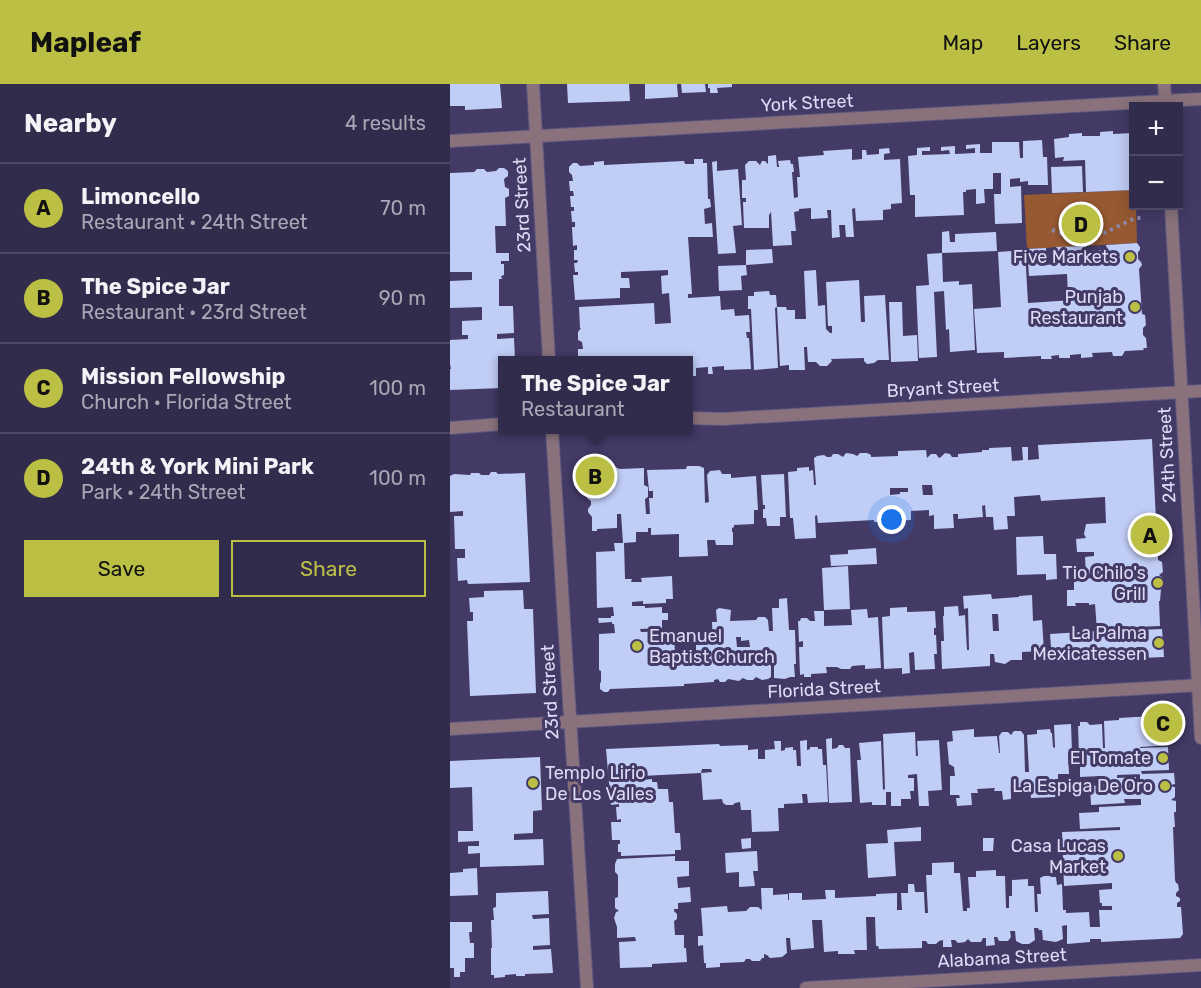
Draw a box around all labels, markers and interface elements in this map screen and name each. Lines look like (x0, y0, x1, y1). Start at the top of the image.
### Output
text: Mapleaf (30, 26, 141, 59)
text: Map (942, 30, 983, 55)
text: Layers (1016, 30, 1081, 55)
text: Share (1114, 30, 1171, 55)
street label: York Street (760, 90, 854, 116)
map controls (1129, 102, 1183, 210)
button: + (1129, 102, 1183, 156)
text: Nearby (24, 108, 117, 139)
text: 4 results (345, 111, 426, 135)
button: − (1129, 156, 1183, 210)
street label: 23rd Street (509, 157, 535, 253)
text: Limoncello (81, 183, 200, 210)
text: A (36, 196, 51, 220)
text: 70 m (380, 196, 426, 220)
pin: D (1062, 202, 1100, 246)
text: Restaurant · 24th Street (81, 210, 308, 234)
place label: Five Markets (1013, 246, 1118, 268)
marker: Five Markets (1123, 250, 1137, 264)
text: The Spice Jar (81, 273, 230, 300)
text: B (36, 286, 51, 310)
text: 90 m (379, 286, 426, 310)
place label: Punjab Restaurant (1030, 286, 1123, 329)
text: Restaurant · 23rd Street (81, 300, 307, 324)
marker: Punjab Restaurant (1128, 300, 1142, 314)
popup (498, 356, 693, 434)
text: Mission Fellowship (81, 363, 285, 390)
text: The Spice Jar (521, 370, 670, 397)
street label: Bryant Street (886, 374, 1000, 402)
text: C (36, 376, 51, 400)
text: 100 m (369, 376, 426, 400)
text: Church · Florida Street (81, 390, 292, 414)
text: Restaurant (521, 397, 625, 421)
street label: 24th Street (1154, 406, 1180, 504)
text: 24th & York Mini Park (81, 453, 314, 480)
pin: B (576, 454, 614, 498)
text: D (36, 466, 51, 490)
text: 100 m (369, 466, 426, 490)
text: Park · 24th Street (81, 480, 246, 504)
your location (877, 505, 906, 534)
pin: A (1130, 512, 1170, 558)
button: Save (24, 540, 219, 597)
button: Share (231, 540, 426, 597)
place label: Tio Chilo's Grill (1062, 562, 1146, 605)
marker: Tio Chilo's Grill (1151, 576, 1165, 590)
place label: La Palma Mexicatessen (1033, 622, 1147, 665)
place label: Emanuel Baptist Church (649, 625, 775, 668)
marker: La Palma Mexicatessen (1152, 636, 1166, 650)
marker: Emanuel Baptist Church (630, 639, 644, 653)
street label: 23rd Street (537, 644, 563, 740)
street label: Florida Street (767, 675, 881, 703)
pin: C (1144, 700, 1182, 746)
place label: El Tomate (1070, 747, 1151, 769)
marker: El Tomate (1156, 751, 1170, 765)
place label: Templo Lirio De Los Valles (545, 762, 654, 805)
place label: La Espiga De Oro (1012, 775, 1153, 797)
marker: Templo Lirio De Los Valles (526, 776, 540, 790)
marker: La Espiga De Oro (1158, 779, 1172, 793)
place label: Casa Lucas Market (1011, 835, 1106, 878)
marker: Casa Lucas Market (1111, 849, 1125, 863)
street label: Alabama Street (937, 944, 1067, 972)

